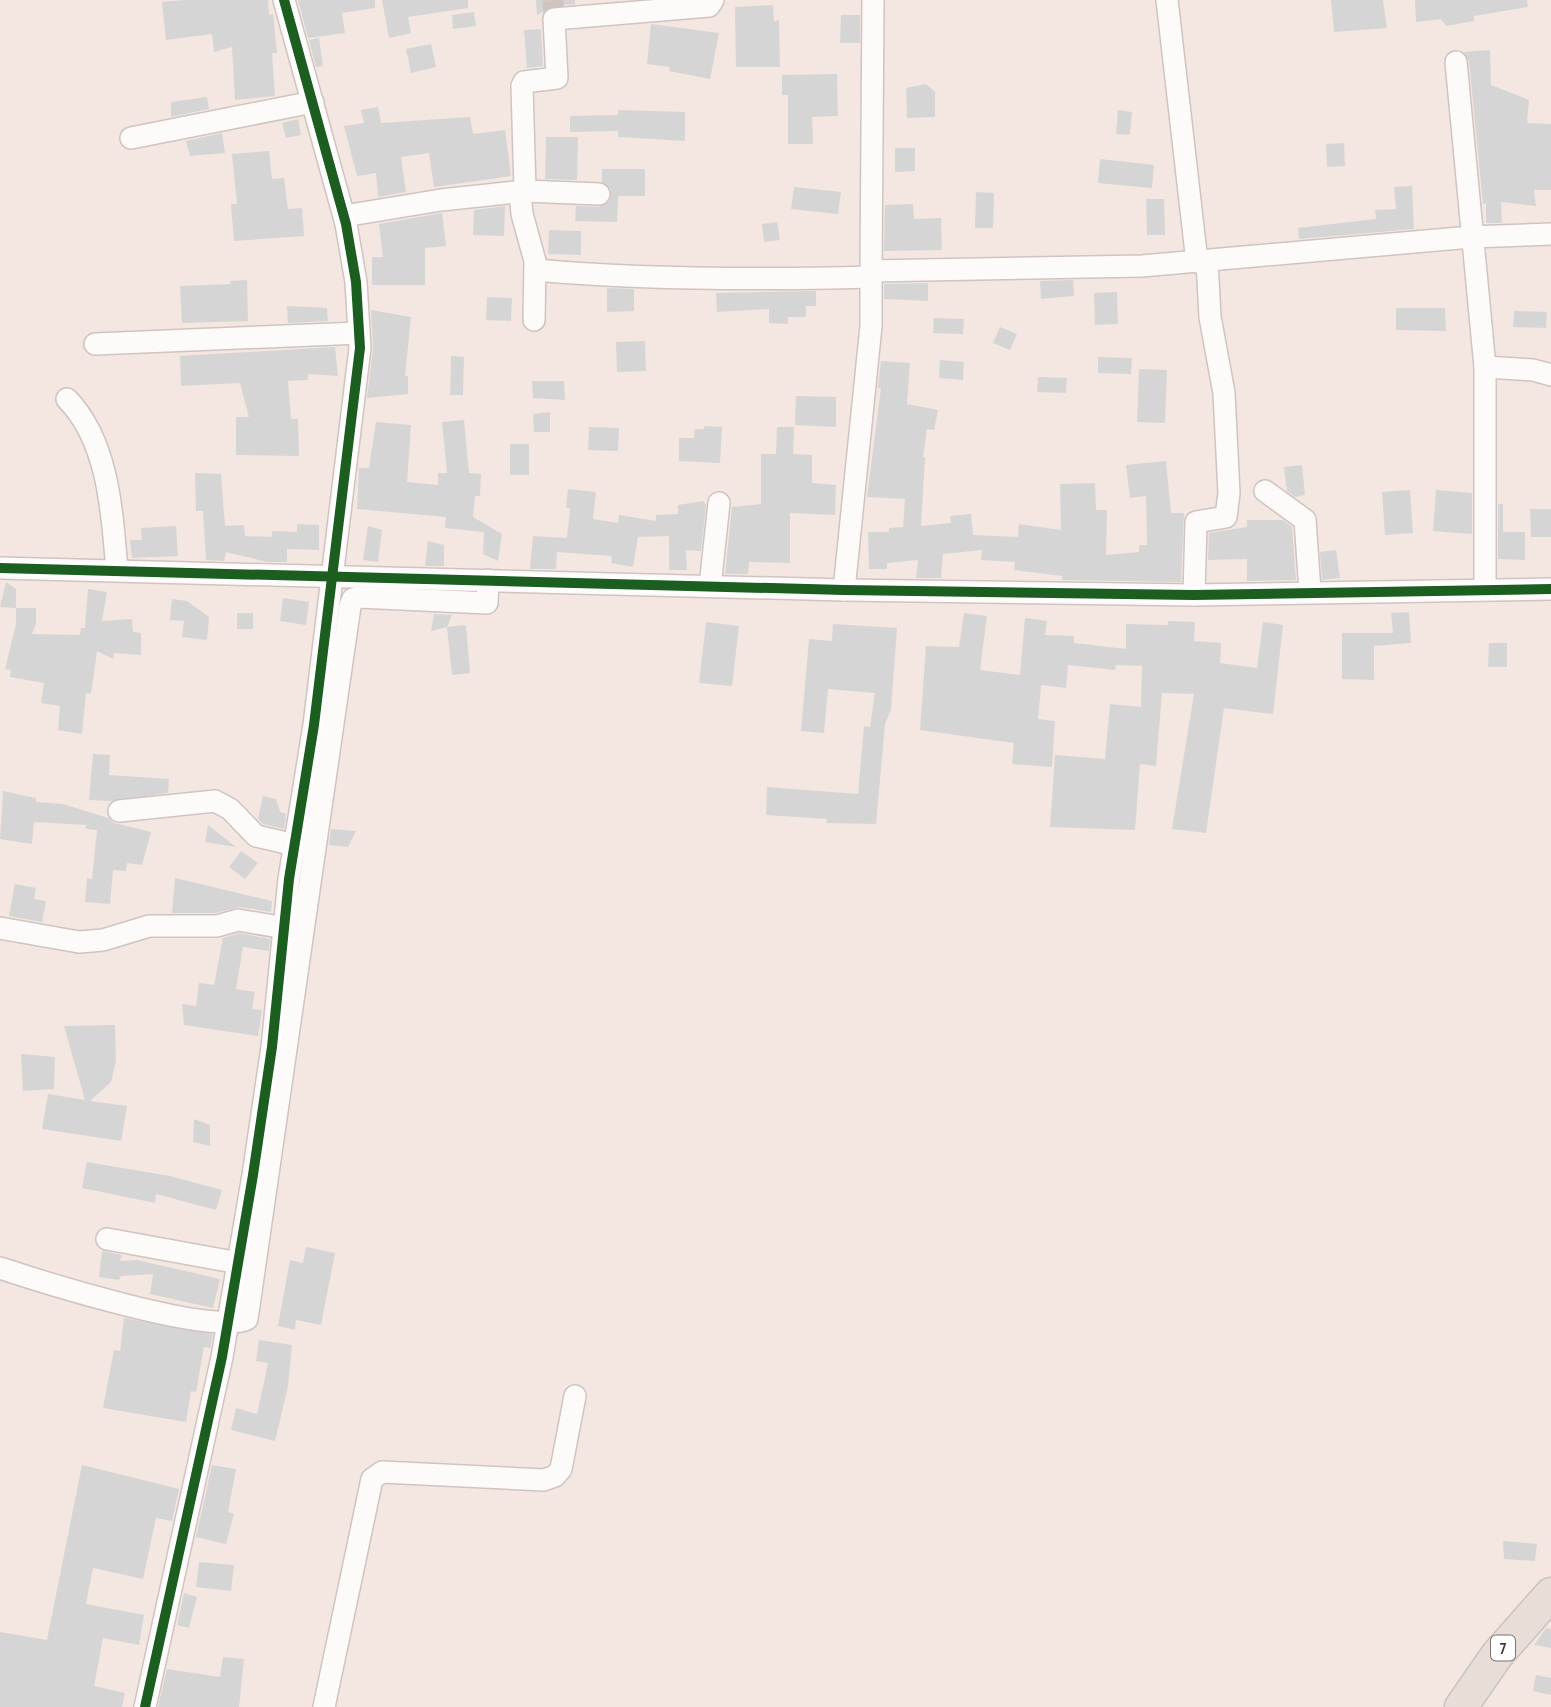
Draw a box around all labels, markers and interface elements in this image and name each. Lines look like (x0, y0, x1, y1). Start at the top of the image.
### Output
road number: 7 (1491, 1636, 1515, 1660)

